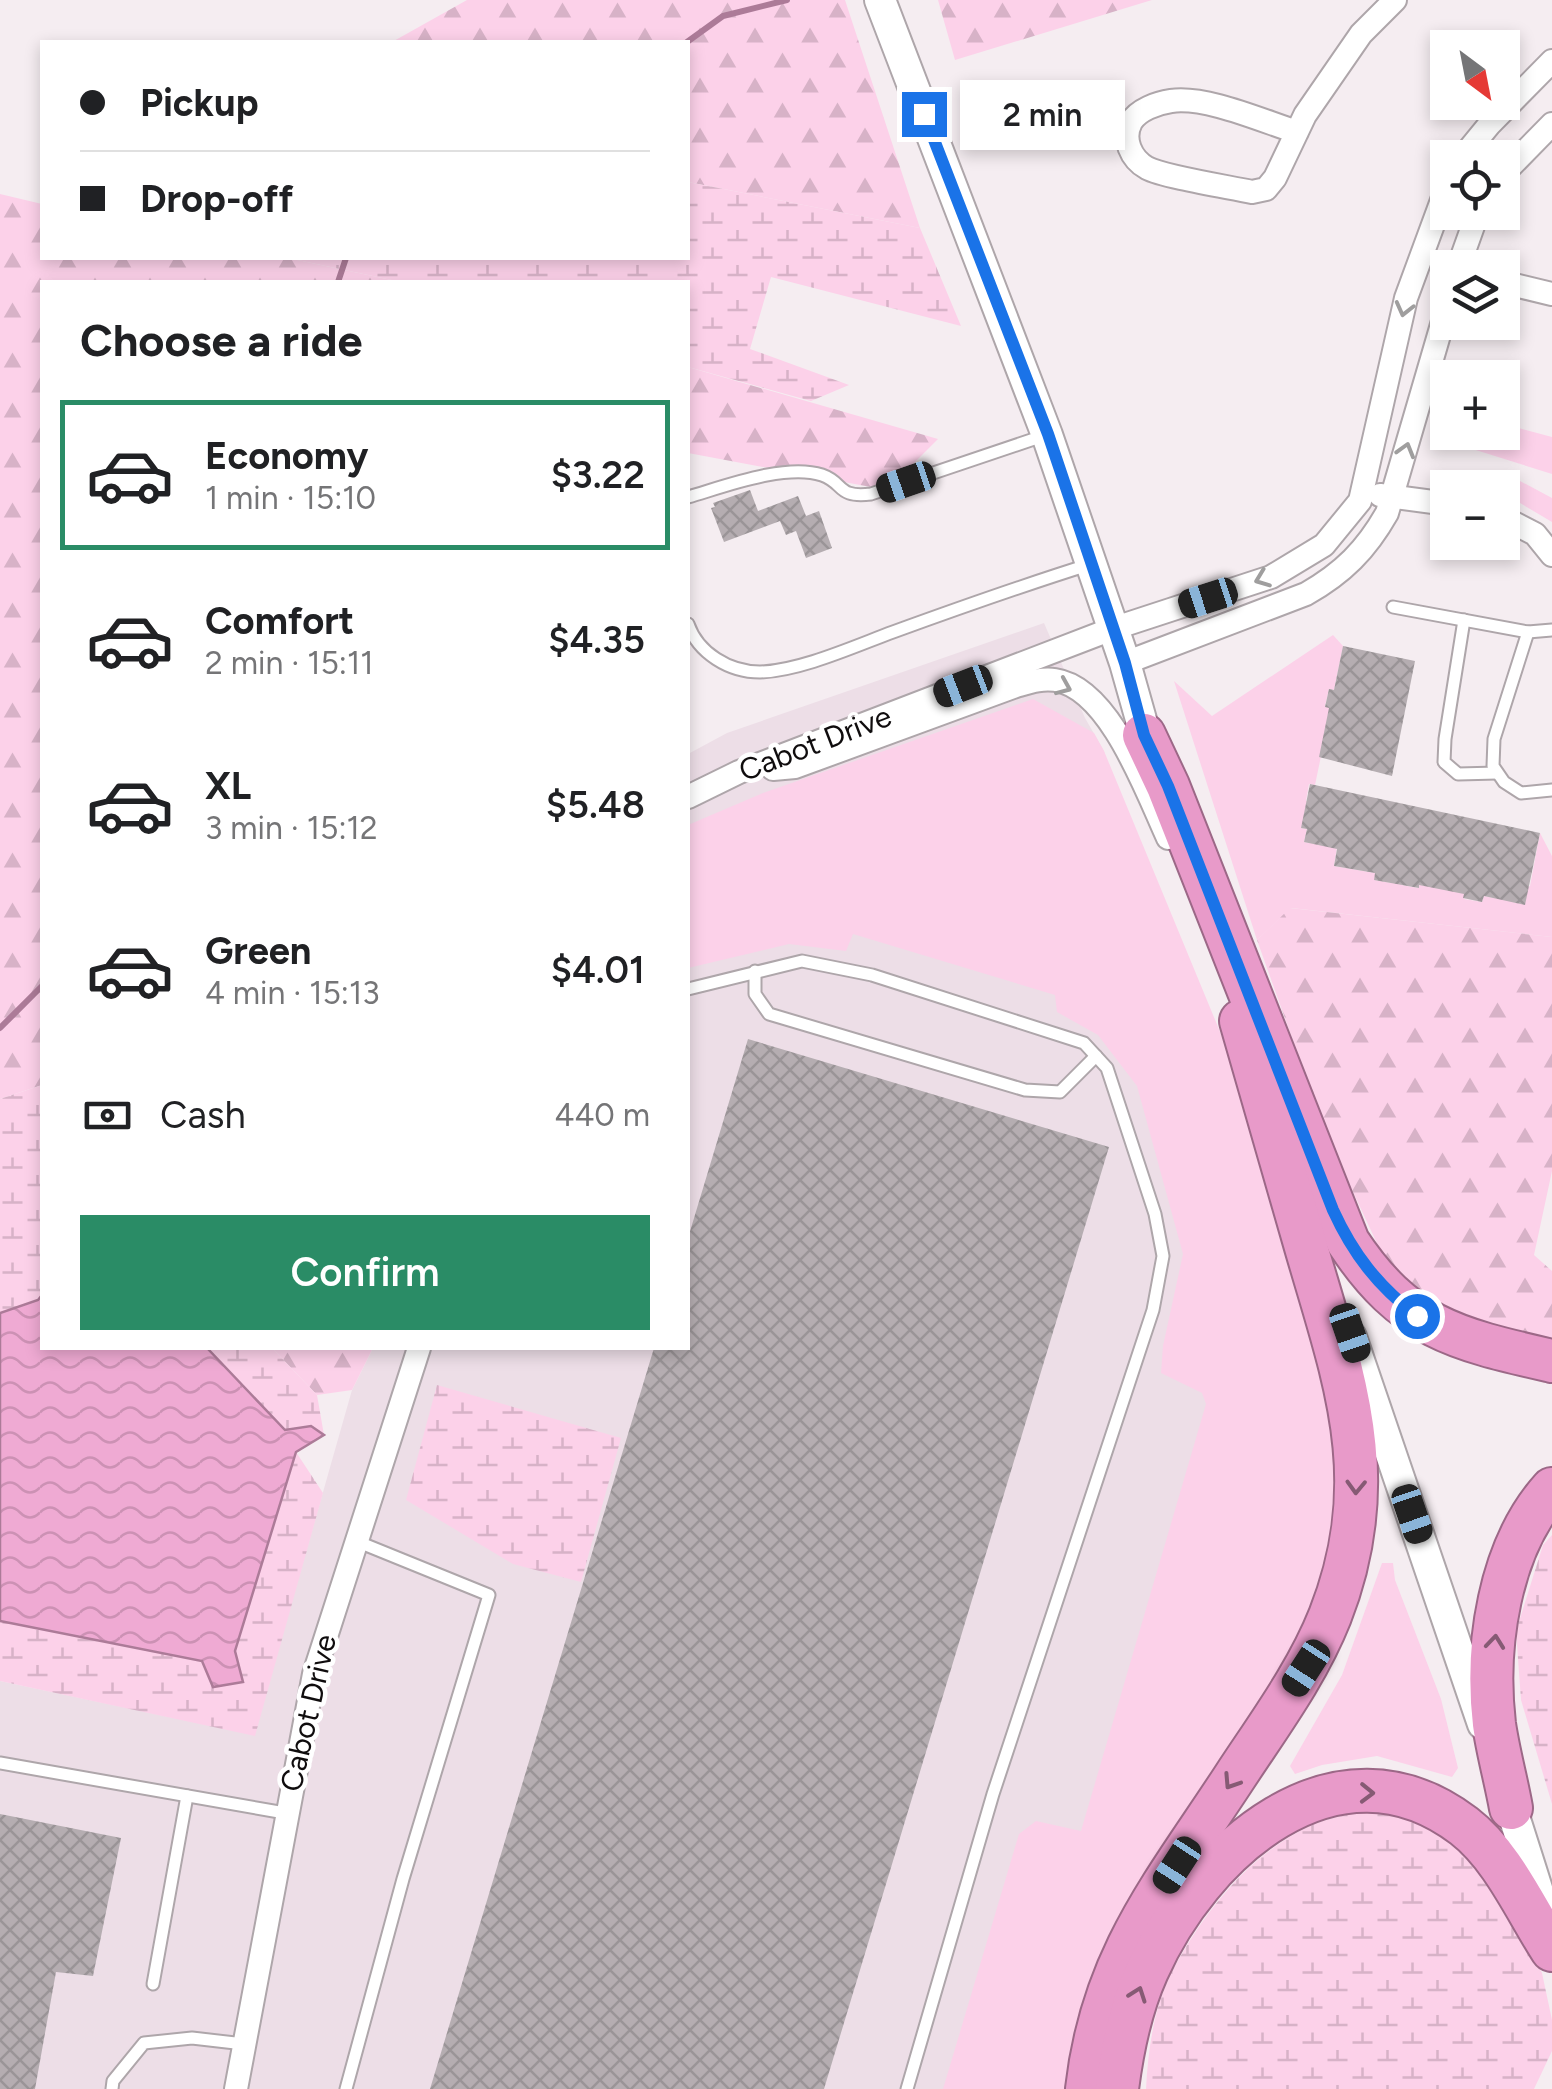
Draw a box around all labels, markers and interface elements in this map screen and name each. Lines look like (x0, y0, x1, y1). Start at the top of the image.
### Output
north arrow (1430, 30, 1520, 120)
map controls (1430, 30, 1520, 560)
callout: 2 min (959, 79, 1124, 149)
text: Pickup (140, 80, 258, 126)
route end (902, 92, 947, 137)
text: 2 min (1003, 96, 1082, 134)
button: locate (1430, 140, 1520, 230)
text: Drop-off (140, 176, 293, 222)
button: layers (1430, 250, 1520, 340)
one-way arrow (1395, 300, 1416, 317)
text: Choose a ride (80, 313, 362, 367)
button: + (1430, 360, 1520, 450)
icon: car (85, 430, 175, 520)
text: Economy (205, 433, 368, 479)
one-way arrow (1394, 442, 1415, 459)
text: $3.22 (551, 452, 645, 498)
car (873, 458, 939, 506)
button: − (1430, 470, 1520, 560)
text: 1 min · 15:10 (205, 479, 376, 517)
one-way arrow (1254, 567, 1272, 587)
car (1175, 574, 1241, 622)
icon: car (85, 595, 175, 685)
text: Comfort (205, 598, 354, 644)
text: $4.35 (548, 617, 645, 663)
text: 2 min · 15:11 (205, 644, 373, 682)
car (930, 661, 996, 711)
one-way arrow (1055, 674, 1072, 695)
street label: Cabot Drive (734, 697, 896, 789)
icon: car (85, 760, 175, 850)
text: XL (205, 763, 251, 809)
text: $5.48 (546, 782, 645, 828)
text: 3 min · 15:12 (205, 809, 378, 847)
icon: car (85, 925, 175, 1015)
text: Green (205, 928, 311, 974)
text: $4.01 (551, 947, 645, 993)
text: 4 min · 15:13 (205, 974, 380, 1012)
icon: cash (80, 1088, 135, 1143)
text: Cash (160, 1092, 246, 1138)
text: 440 m (555, 1096, 650, 1134)
button: Confirm (80, 1215, 650, 1330)
route start (1395, 1294, 1440, 1339)
car (1326, 1300, 1374, 1366)
one-way arrow (1345, 1480, 1366, 1496)
car (1388, 1481, 1436, 1547)
street label: Cabot Drive (272, 1631, 344, 1795)
one-way arrow (1484, 1634, 1506, 1650)
car (1277, 1635, 1335, 1701)
one-way arrow (1225, 1771, 1244, 1789)
one-way arrow (1360, 1782, 1376, 1803)
car (1148, 1832, 1206, 1898)
one-way arrow (1126, 1987, 1147, 2004)

